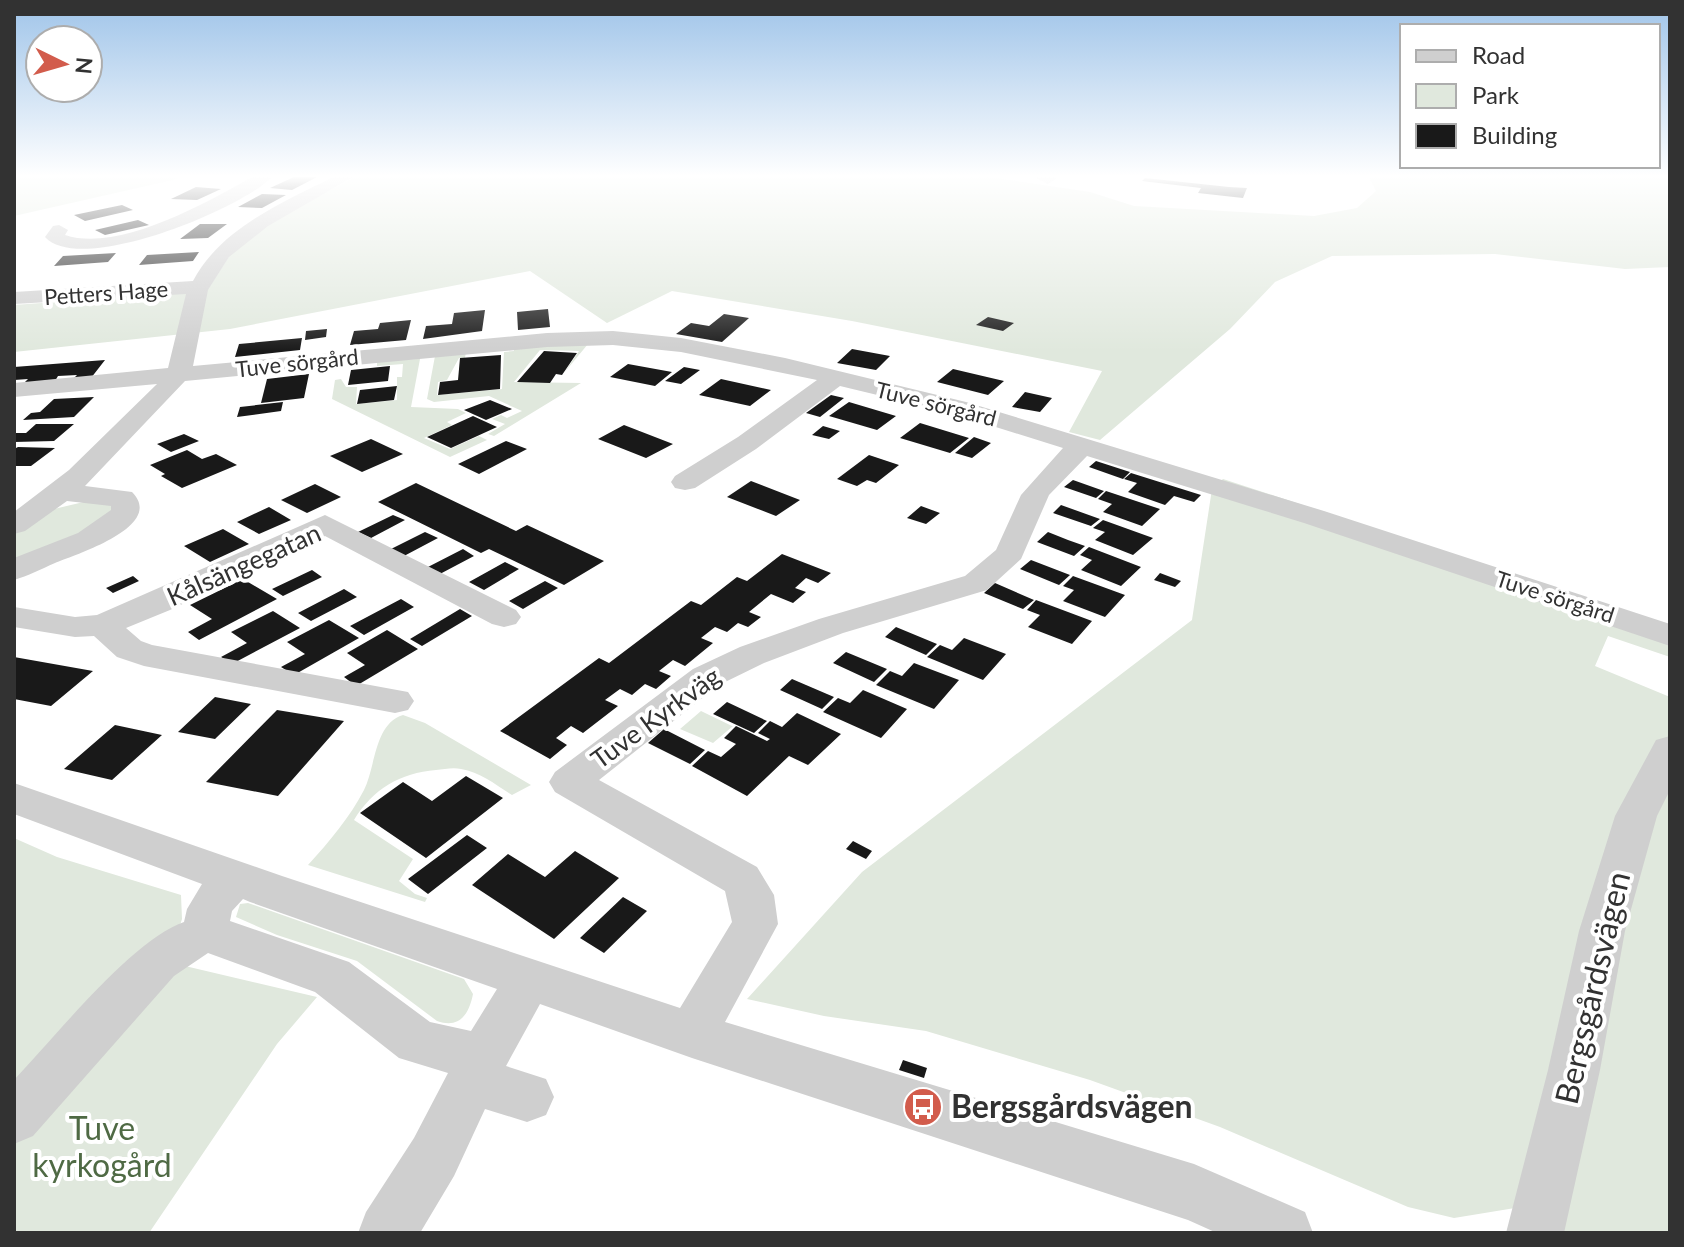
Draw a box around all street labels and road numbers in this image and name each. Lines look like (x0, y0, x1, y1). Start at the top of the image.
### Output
street label: Petters Hage (43, 275, 169, 310)
street label: Tuve sörgård (234, 343, 360, 382)
street label: Tuve sörgård (873, 376, 999, 432)
street label: Kålsängegatan (162, 516, 325, 612)
street label: Tuve sörgård (1492, 565, 1618, 628)
street label: Tuve Kyrkväg (584, 660, 726, 775)
street label: Bergsgårdsvägen (1546, 868, 1637, 1108)

